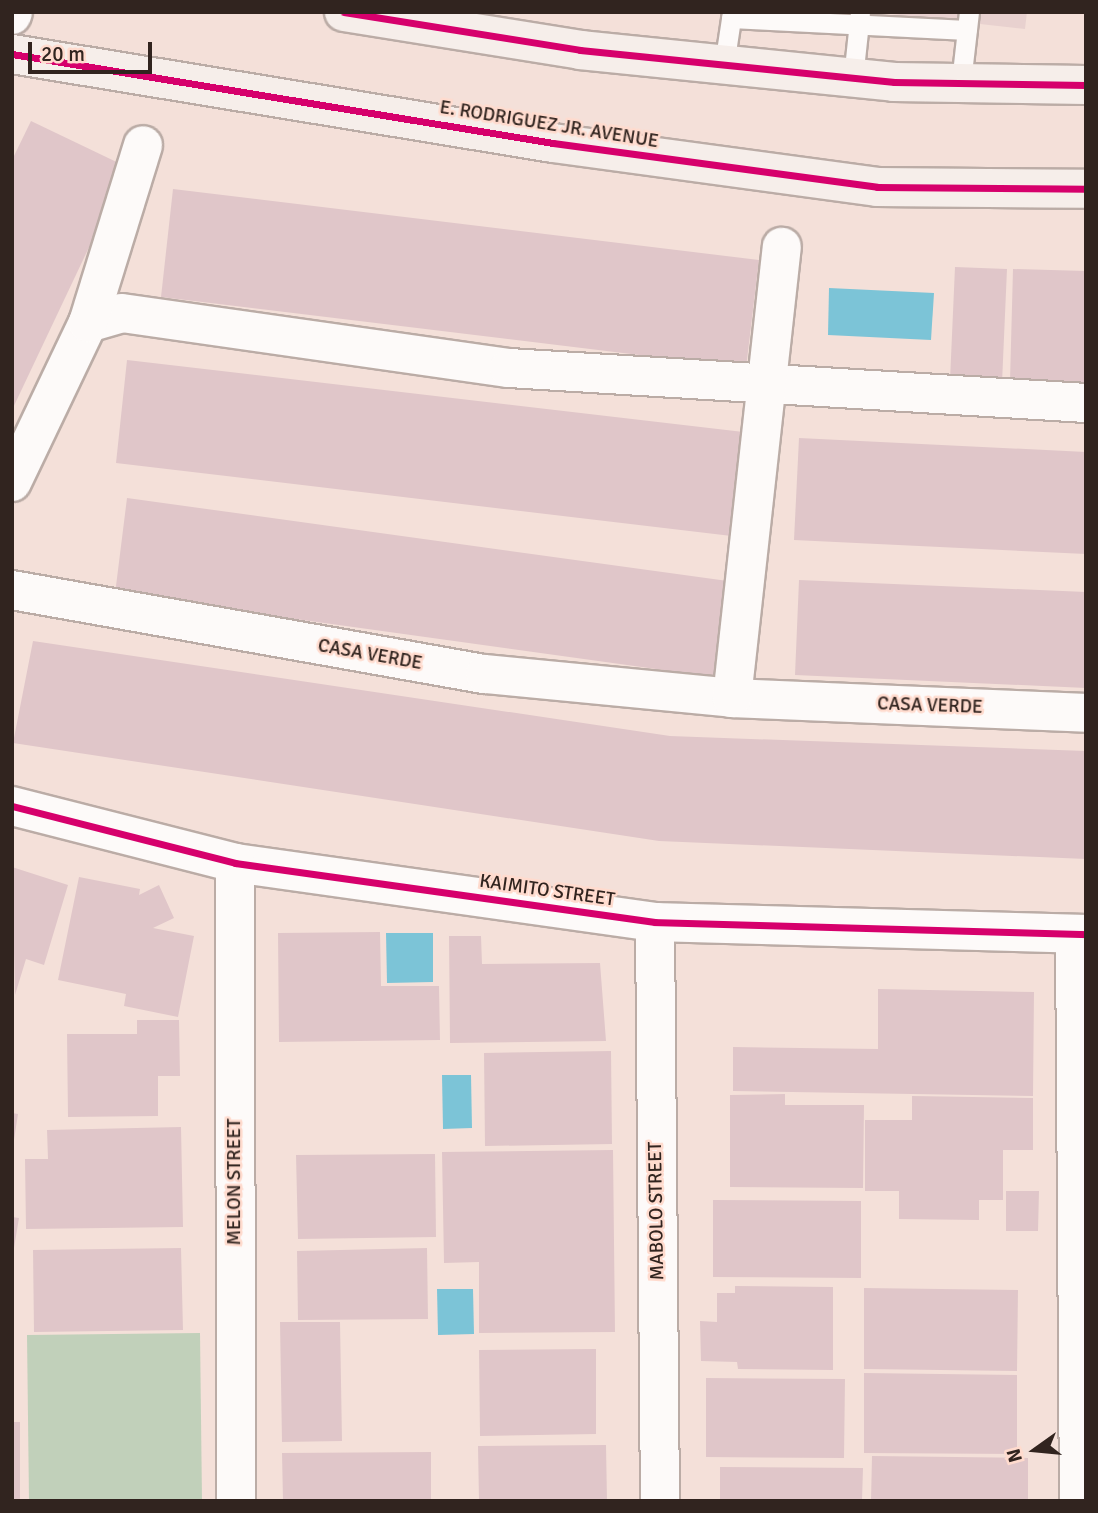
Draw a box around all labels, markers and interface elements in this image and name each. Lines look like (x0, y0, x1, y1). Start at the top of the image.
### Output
scale bar (32, 28, 156, 72)
text: 20 m (41, 41, 85, 67)
street label: E. RODRIGUEZ JR. AVENUE (438, 96, 660, 154)
street label: CASA VERDE (316, 635, 424, 675)
street label: CASA VERDE (877, 693, 983, 719)
street label: KAIMITO STREET (478, 870, 616, 912)
street label: MELON STREET (224, 1119, 246, 1245)
street label: MABOLO STREET (644, 1142, 670, 1280)
north arrow (1000, 1415, 1070, 1485)
text: N (1001, 1446, 1028, 1465)

